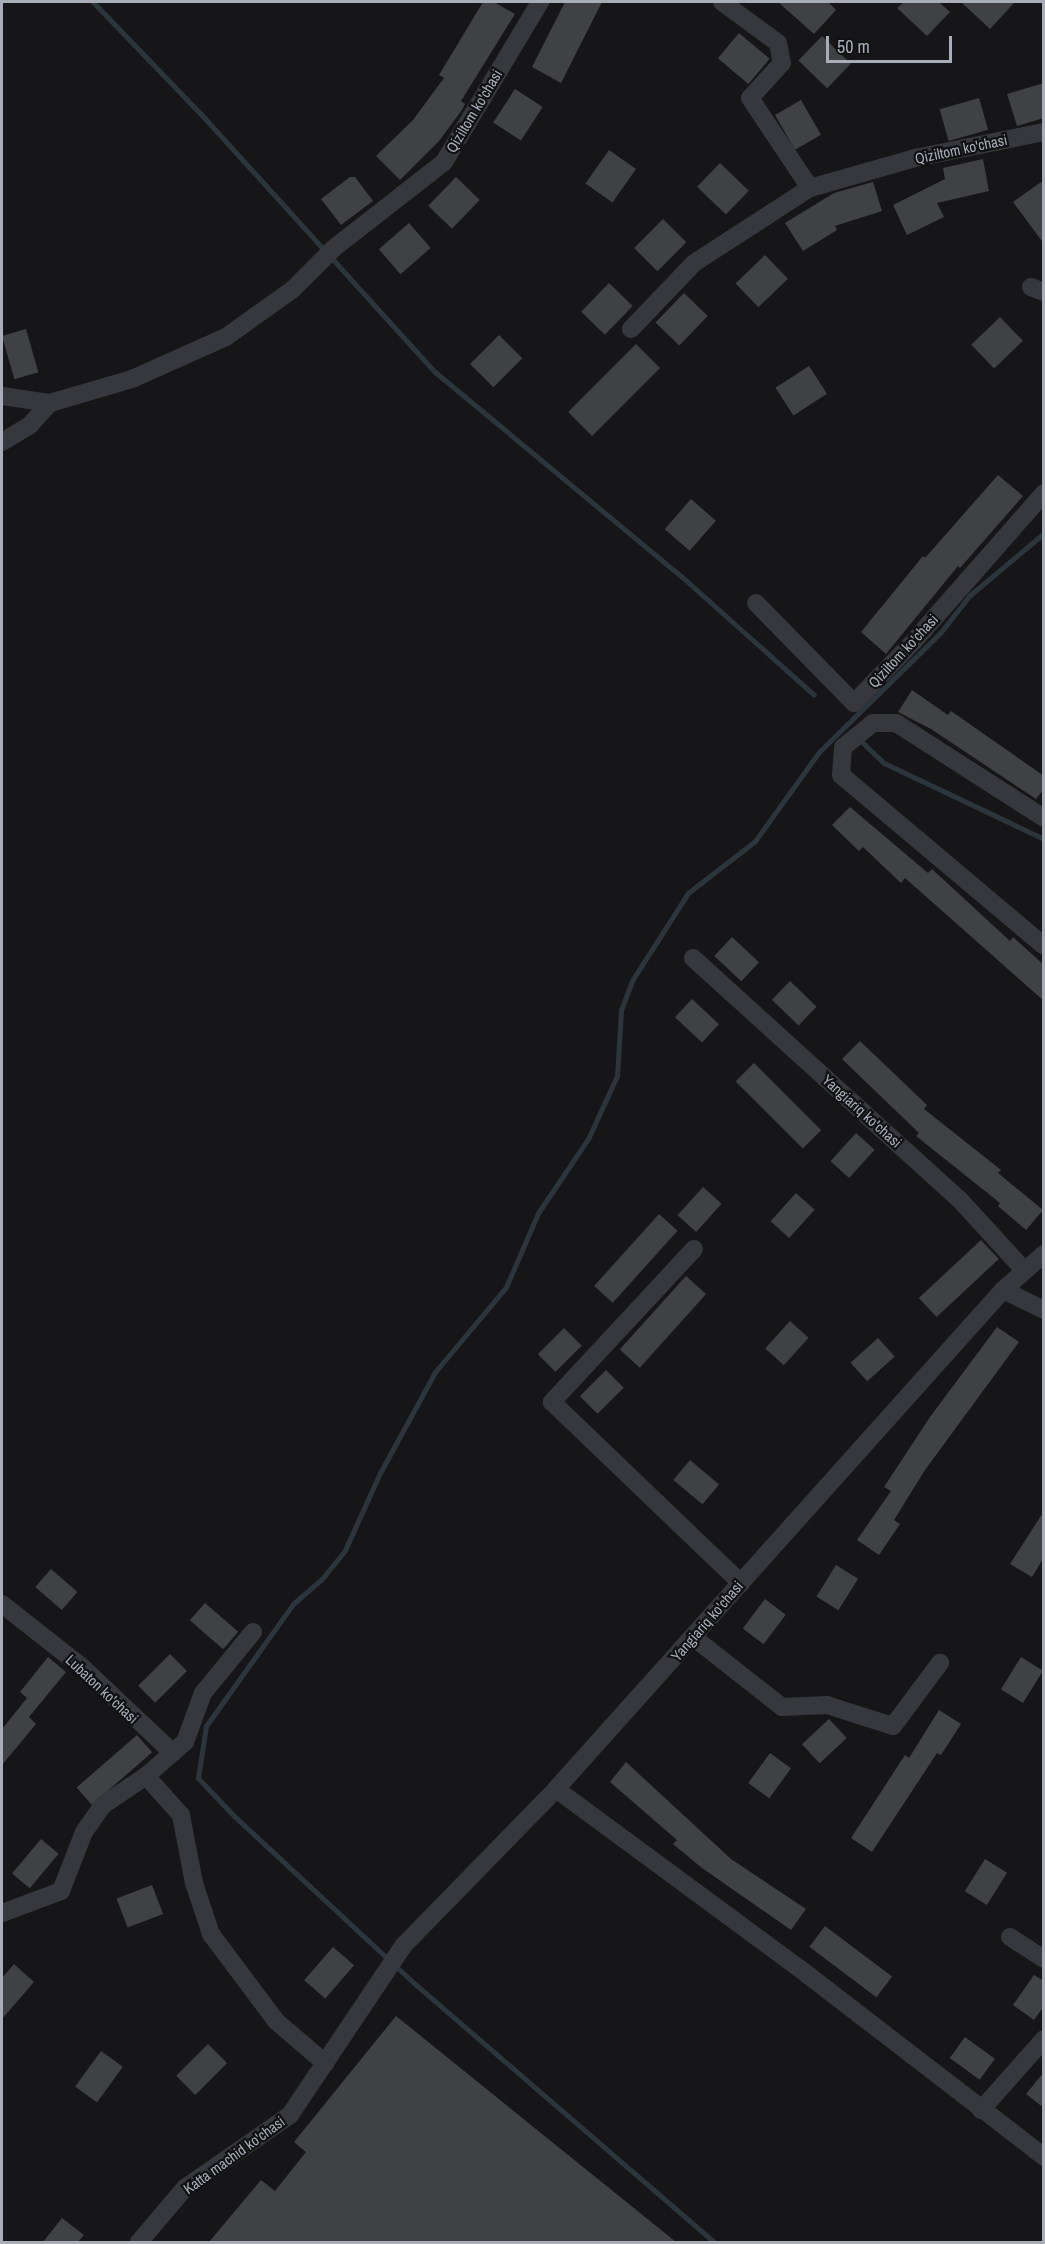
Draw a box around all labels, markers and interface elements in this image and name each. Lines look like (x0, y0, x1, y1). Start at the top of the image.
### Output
scale bar (829, 24, 955, 62)
text: 50 m (837, 34, 870, 59)
street label: Qiziltom ko'chasi (442, 66, 506, 156)
street label: Qiziltom ko'chasi (913, 130, 1009, 168)
street label: Qiziltom ko'chasi (864, 611, 942, 691)
street label: Yangiariq ko'chasi (819, 1071, 905, 1151)
street label: Yangiariq ko'chasi (667, 1577, 747, 1665)
street label: Lubaton ko'chasi (62, 1651, 142, 1727)
street label: Katta machid ko'chasi (180, 2112, 288, 2198)

